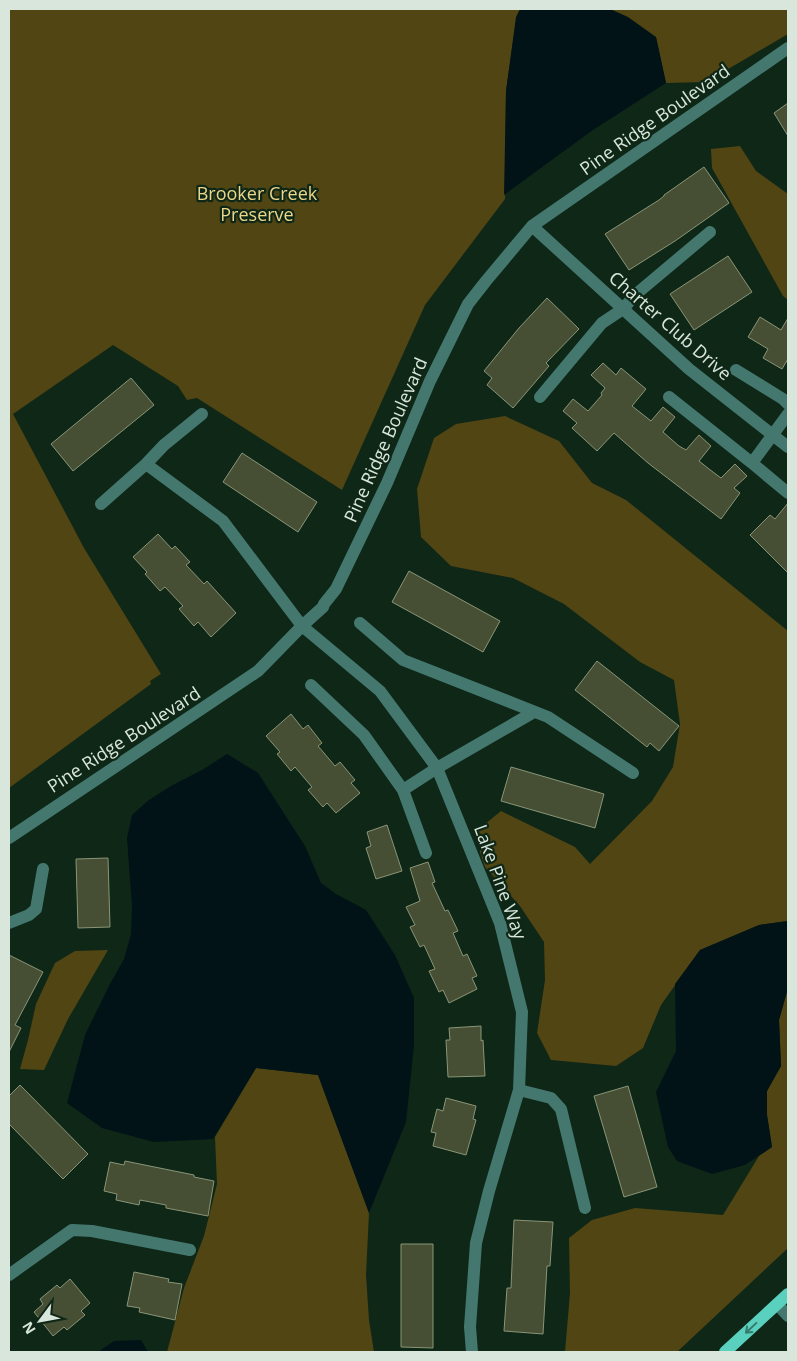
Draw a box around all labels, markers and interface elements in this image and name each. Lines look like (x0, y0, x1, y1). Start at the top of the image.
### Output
street label: Pine Ridge Boulevard (575, 58, 734, 180)
park label: Brooker Creek Preserve (197, 181, 318, 226)
street label: Charter Club Drive (604, 265, 737, 385)
street label: Pine Ridge Boulevard (338, 353, 432, 526)
street label: Pine Ridge Boulevard (42, 681, 205, 798)
street label: Lake Pine Way (469, 821, 533, 943)
north arrow (15, 1296, 65, 1346)
text: N (17, 1318, 40, 1338)
one-way arrow (745, 1322, 757, 1334)

